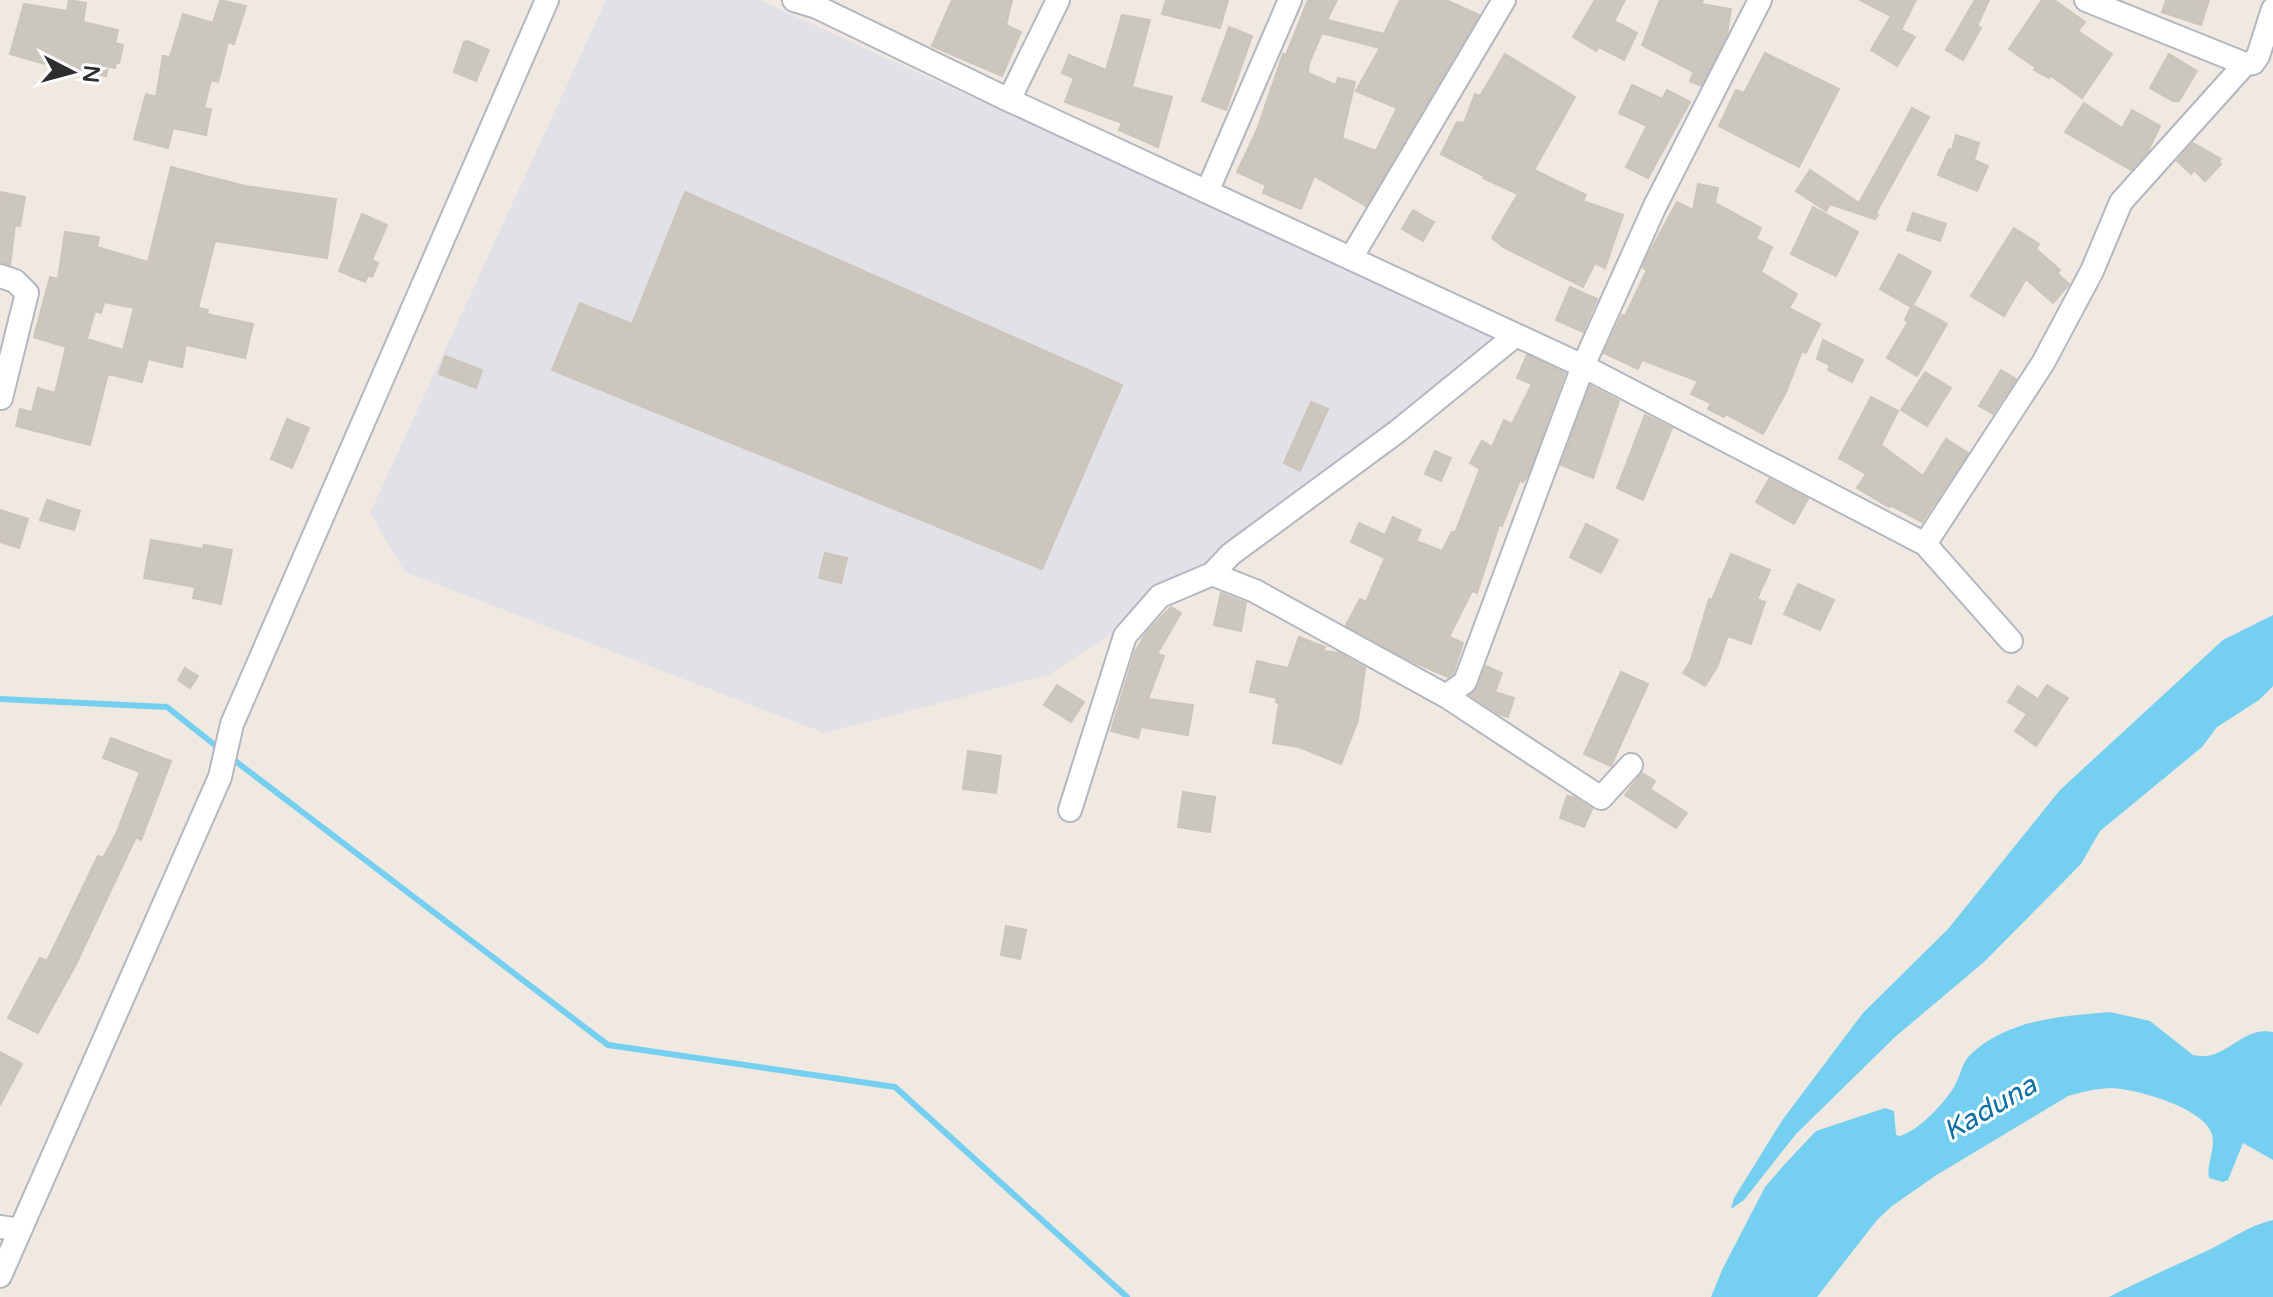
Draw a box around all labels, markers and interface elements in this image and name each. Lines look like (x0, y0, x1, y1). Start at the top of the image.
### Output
north arrow (32, 32, 112, 112)
text: N (77, 64, 105, 84)
water label: Kaduna (1937, 1067, 2044, 1148)

